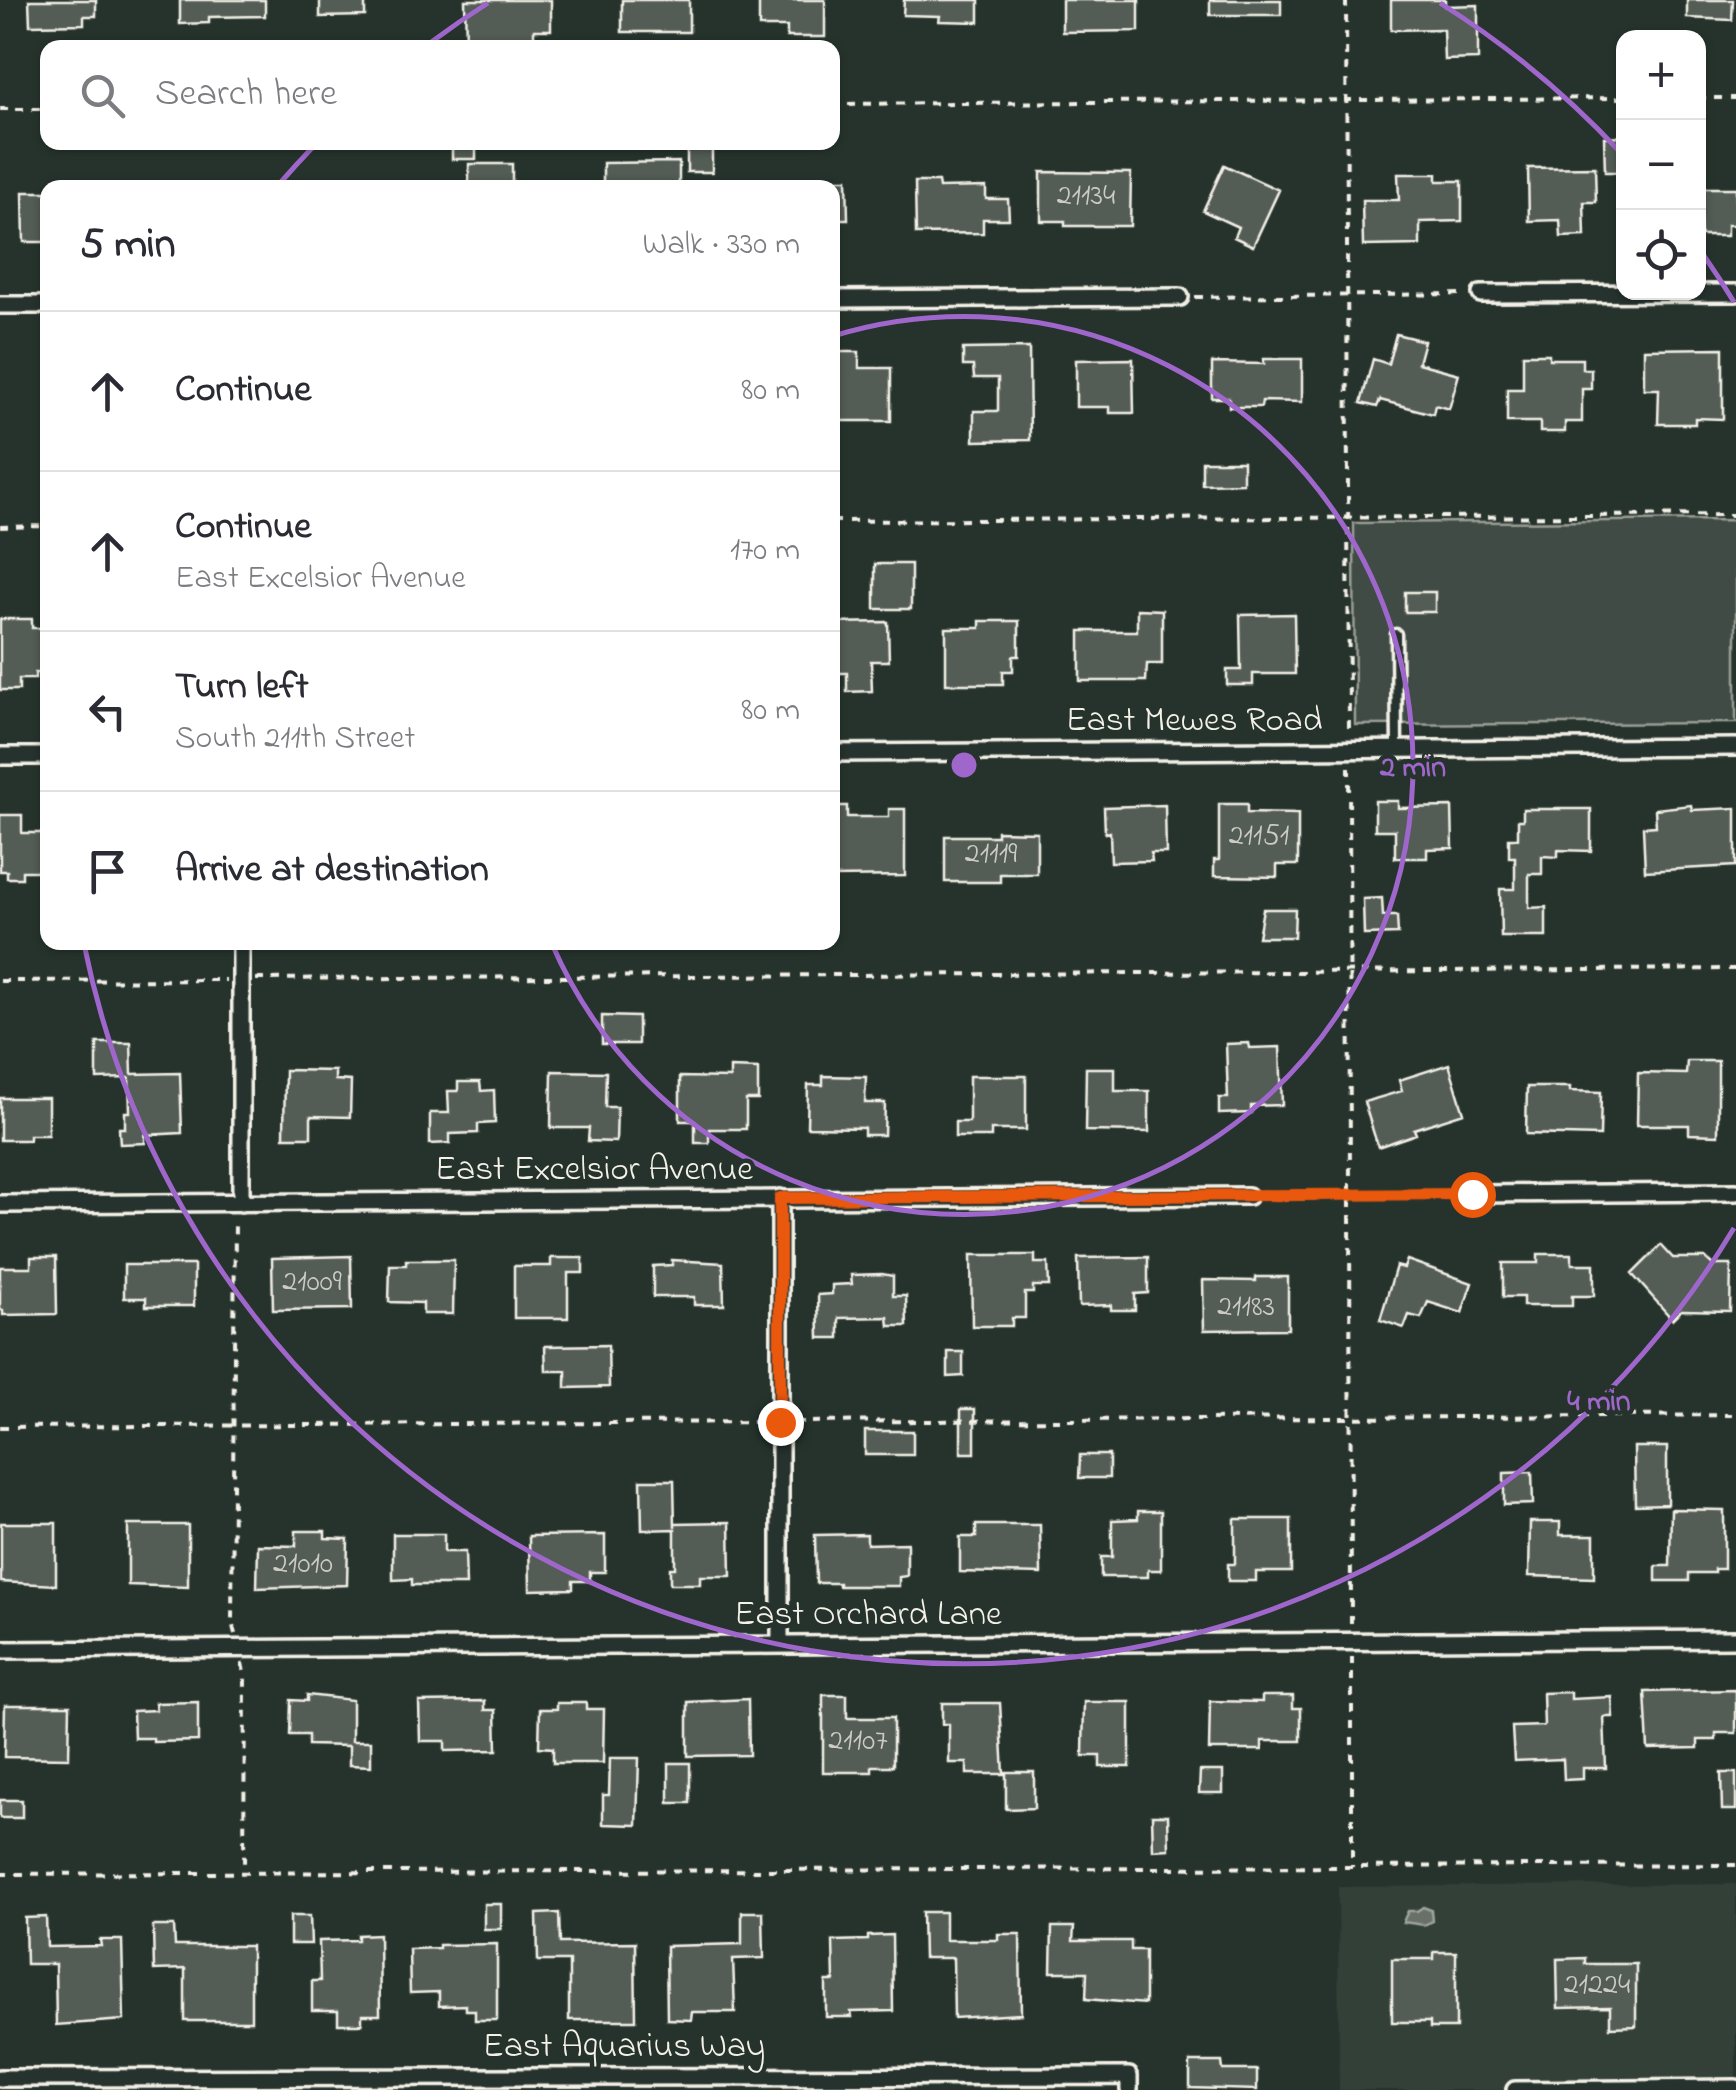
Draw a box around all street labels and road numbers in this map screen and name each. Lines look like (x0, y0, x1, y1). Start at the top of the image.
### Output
street label: East Mewes Road (1066, 696, 1322, 747)
street label: East Excelsior Avenue (435, 1145, 753, 1196)
street label: East Orchard Lane (734, 1590, 1002, 1641)
street label: East Aquarius Way (483, 2022, 765, 2073)

